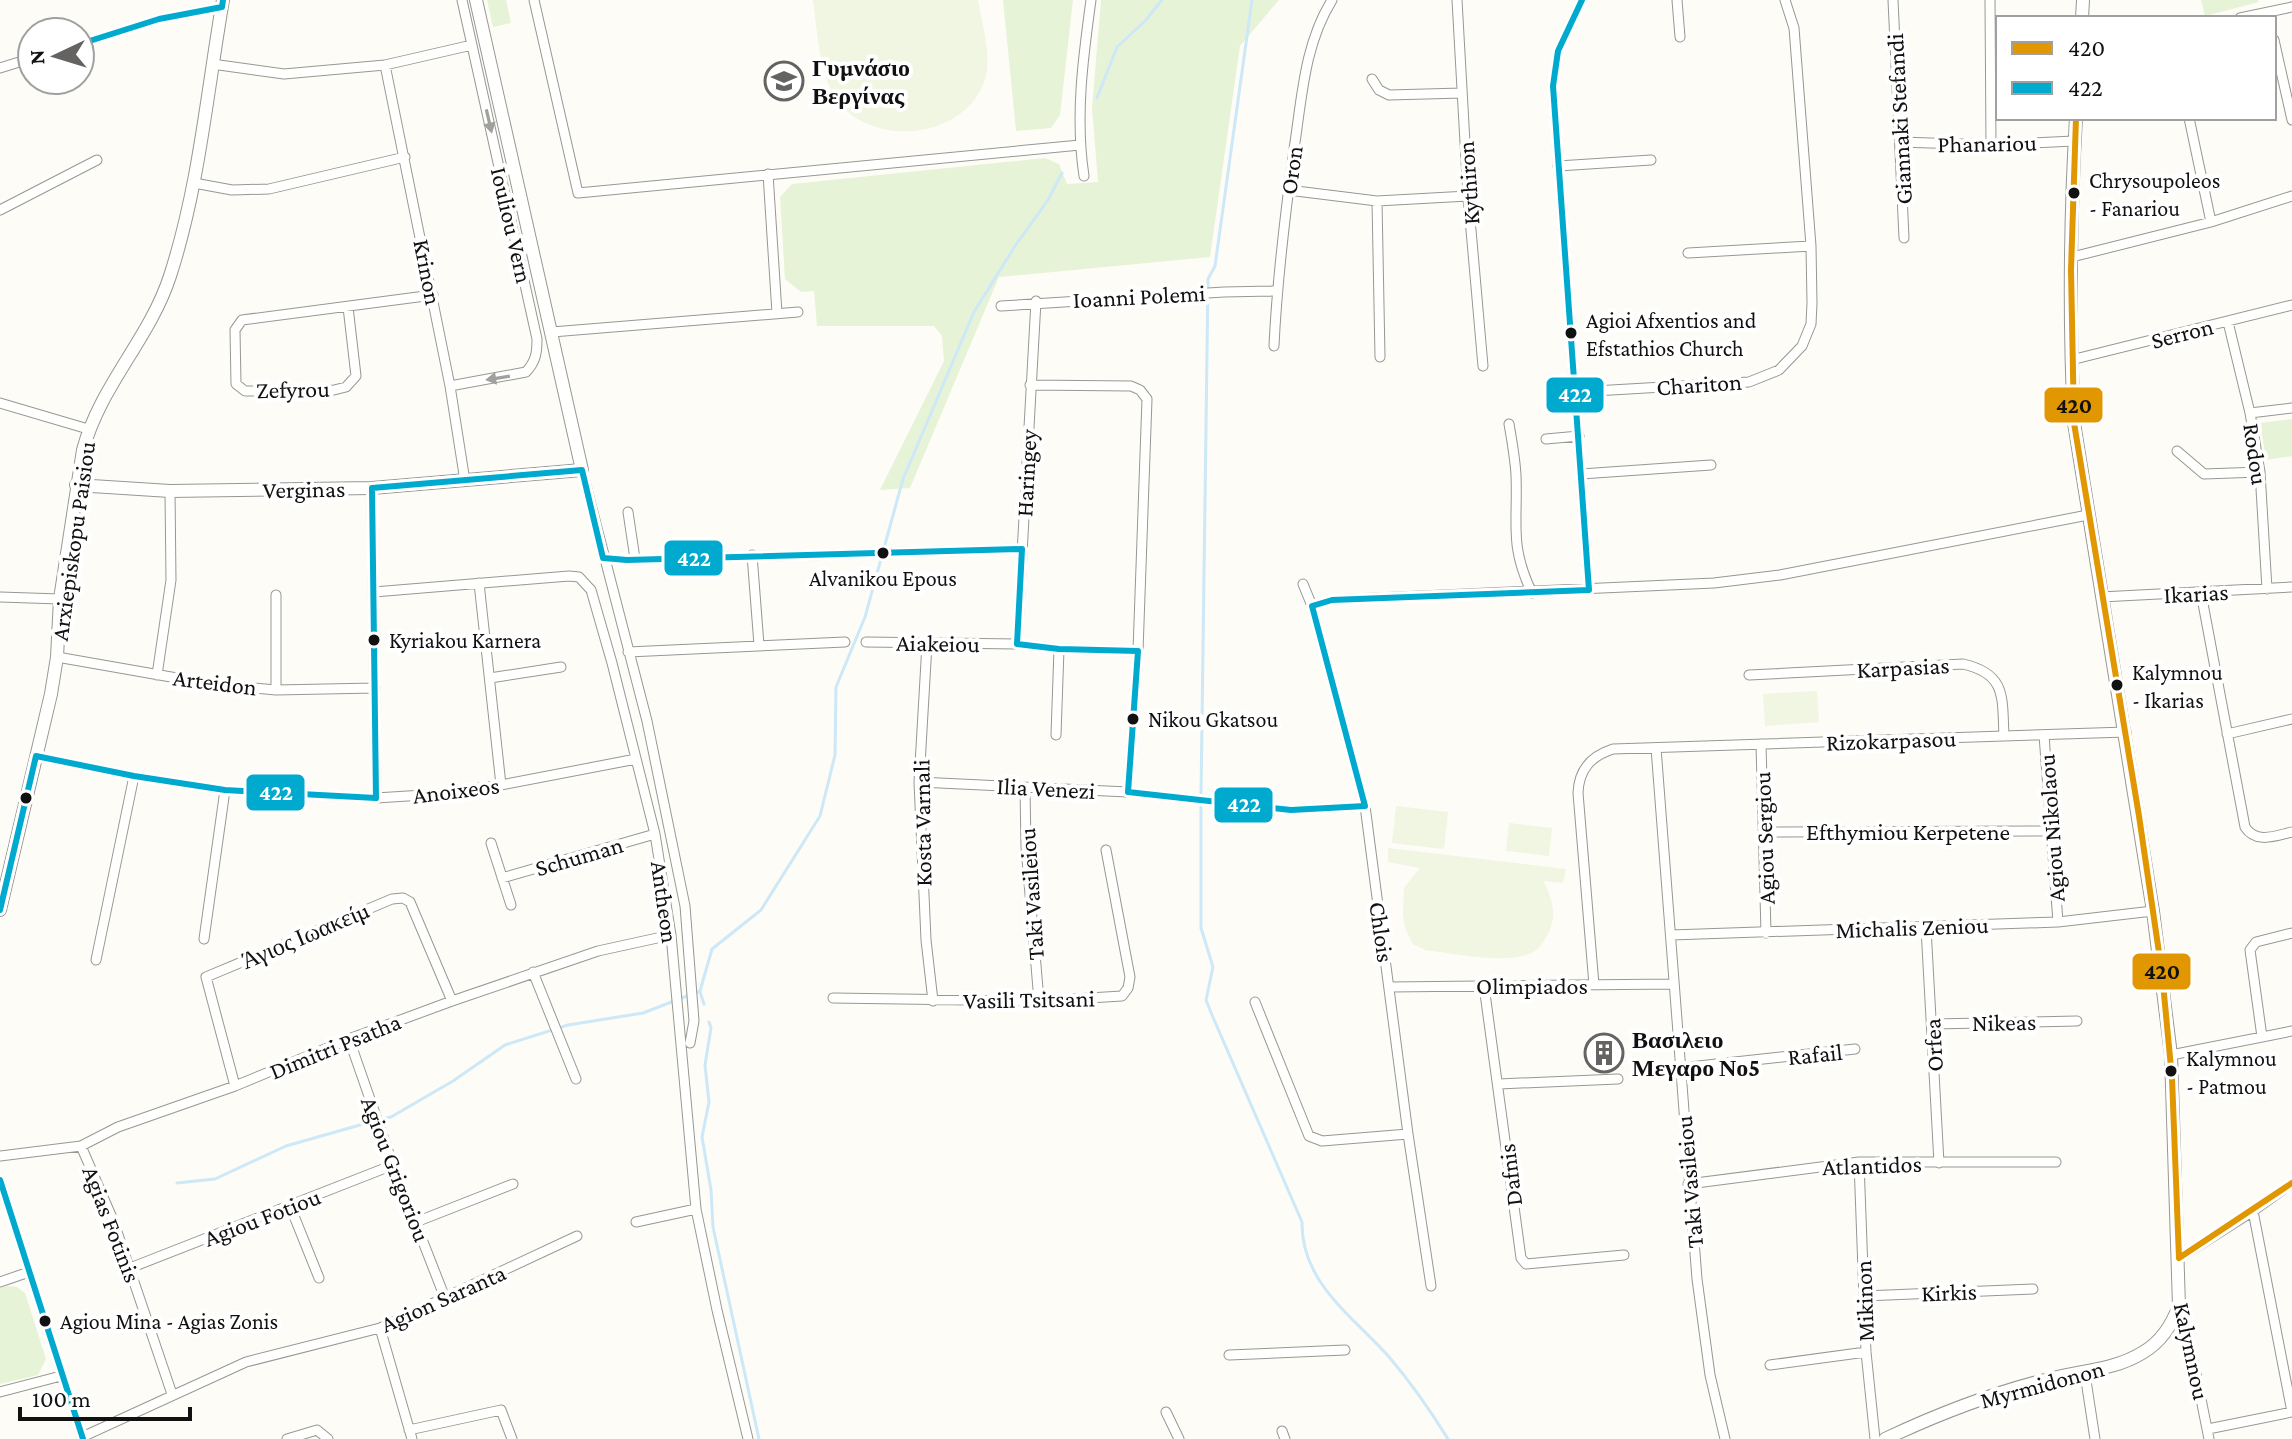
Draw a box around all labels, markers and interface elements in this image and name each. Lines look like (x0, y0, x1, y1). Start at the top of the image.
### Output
north arrow (16, 16, 96, 96)
legend (1996, 16, 2276, 120)
street label: Giannaki Stefandi (1881, 33, 1917, 205)
text: 420 (2068, 34, 2105, 61)
text: N (24, 49, 50, 66)
place label: Γυμνάσιο Βεργίνας (812, 54, 910, 109)
school or university icon: Γυμνάσιο Βεργίνας (763, 60, 805, 102)
text: 422 (2068, 74, 2103, 101)
one-way arrow (483, 109, 496, 134)
street label: Phanariou (1937, 129, 2037, 157)
street label: Kythiron (1452, 140, 1484, 226)
street label: Oron (1274, 144, 1308, 196)
street label: Iouliou Vern (486, 164, 538, 286)
place label: Chrysoupoleos - Fanariou (2089, 168, 2220, 221)
marker: Chrysoupoleos - Fanariou (2066, 185, 2082, 201)
street label: Krinon (408, 237, 448, 307)
street label: Ioanni Polemi (1072, 279, 1206, 313)
place label: Agioi Afxentios and Efstathios Church (1586, 308, 1757, 361)
street label: Serron (2148, 312, 2216, 354)
marker: Agioi Afxentios and Efstathios Church (1563, 325, 1579, 341)
street label: Chariton (1655, 368, 1743, 400)
one-way arrow (485, 372, 510, 384)
street label: Zefyrou (256, 375, 330, 403)
line badge: 422 (1545, 376, 1605, 414)
text: 422 (1558, 382, 1592, 407)
line badge: 420 (2043, 386, 2104, 424)
text: 420 (2056, 393, 2092, 418)
street label: Rodou (2238, 421, 2274, 487)
street label: Haringey (1010, 428, 1042, 517)
street label: Arxiepiskopu Paisiou (46, 439, 100, 642)
street label: Verginas (262, 475, 346, 503)
line badge: 422 (663, 539, 724, 577)
marker: Alvanikou Epous (875, 545, 891, 561)
text: 422 (677, 546, 711, 571)
place label: Alvanikou Epous (809, 566, 957, 591)
street label: Ikarias (2163, 578, 2229, 608)
place label: Kyriakou Karnera (389, 628, 541, 653)
street label: Aiakeiou (896, 629, 980, 657)
marker: Kyriakou Karnera (366, 632, 382, 648)
street label: Karpasias (1856, 651, 1950, 683)
place label: Kalymnou - Ikarias (2132, 660, 2223, 713)
street label: Arteidon (172, 663, 259, 701)
marker: Kalymnou - Ikarias (2109, 677, 2125, 693)
place label: Nikou Gkatsou (1148, 707, 1278, 732)
marker: Nikou Gkatsou (1125, 711, 1141, 727)
street label: Rizokarpasou (1825, 724, 1957, 756)
street label: Agiou Nikolaou (2032, 753, 2070, 903)
street label: Kosta Varnali (907, 759, 937, 887)
street label: Anoixeos (411, 771, 501, 809)
street label: Agiou Sergiou (1748, 771, 1780, 905)
street label: Ilia Venezi (996, 772, 1096, 804)
line badge: 422 (245, 773, 306, 812)
text: 422 (259, 780, 293, 805)
line badge: 422 (1213, 786, 1274, 824)
unlabelled marker (18, 790, 34, 806)
text: 422 (1227, 792, 1261, 817)
street label: Efthymiou Kerpetene (1806, 818, 2010, 845)
street label: Taki Vasileiou (1013, 827, 1049, 961)
street label: Schuman (532, 831, 626, 881)
street label: Antheon (646, 859, 684, 945)
street label: Άγιος Ιωακείμ (237, 896, 373, 974)
street label: Chlois (1364, 900, 1400, 964)
street label: Michalis Zeniou (1835, 911, 1989, 943)
line badge: 420 (2131, 952, 2192, 991)
text: 420 (2144, 959, 2180, 984)
street label: Olimpiados (1476, 972, 1588, 999)
street label: Vasili Tsitsani (963, 984, 1095, 1014)
street label: Dimitri Psatha (265, 1007, 405, 1085)
street label: Nikeas (1972, 1008, 2036, 1036)
street label: Orfea (1918, 1018, 1948, 1072)
place label: Βασιλειο Μεγαρο Νο5 (1632, 1026, 1760, 1081)
building icon: Βασιλειο Μεγαρο Νο5 (1583, 1032, 1625, 1074)
street label: Rafail (1786, 1038, 1844, 1070)
place label: Kalymnou - Patmou (2186, 1046, 2277, 1099)
marker: Kalymnou - Patmou (2163, 1063, 2179, 1079)
street label: Agiou Grigoriou (356, 1093, 436, 1246)
street label: Taki Vasileiou (1670, 1114, 1708, 1249)
street label: Dafnis (1493, 1142, 1527, 1208)
street label: Atlantidos (1822, 1150, 1922, 1180)
street label: Agias Fotinis (77, 1162, 147, 1286)
street label: Agiou Fotiou (200, 1182, 324, 1252)
street label: Agion Saranta (376, 1258, 510, 1338)
street label: Mikinon (1849, 1260, 1879, 1342)
street label: Kirkis (1921, 1278, 1977, 1306)
street label: Kalymnou (2169, 1300, 2216, 1402)
place label: Agiou Mina - Agias Zonis (60, 1309, 278, 1334)
marker: Agiou Mina - Agias Zonis (37, 1313, 53, 1329)
street label: Myrmidonon (1977, 1354, 2107, 1414)
scale bar (20, 1371, 190, 1421)
text: 100 m (32, 1385, 91, 1412)

